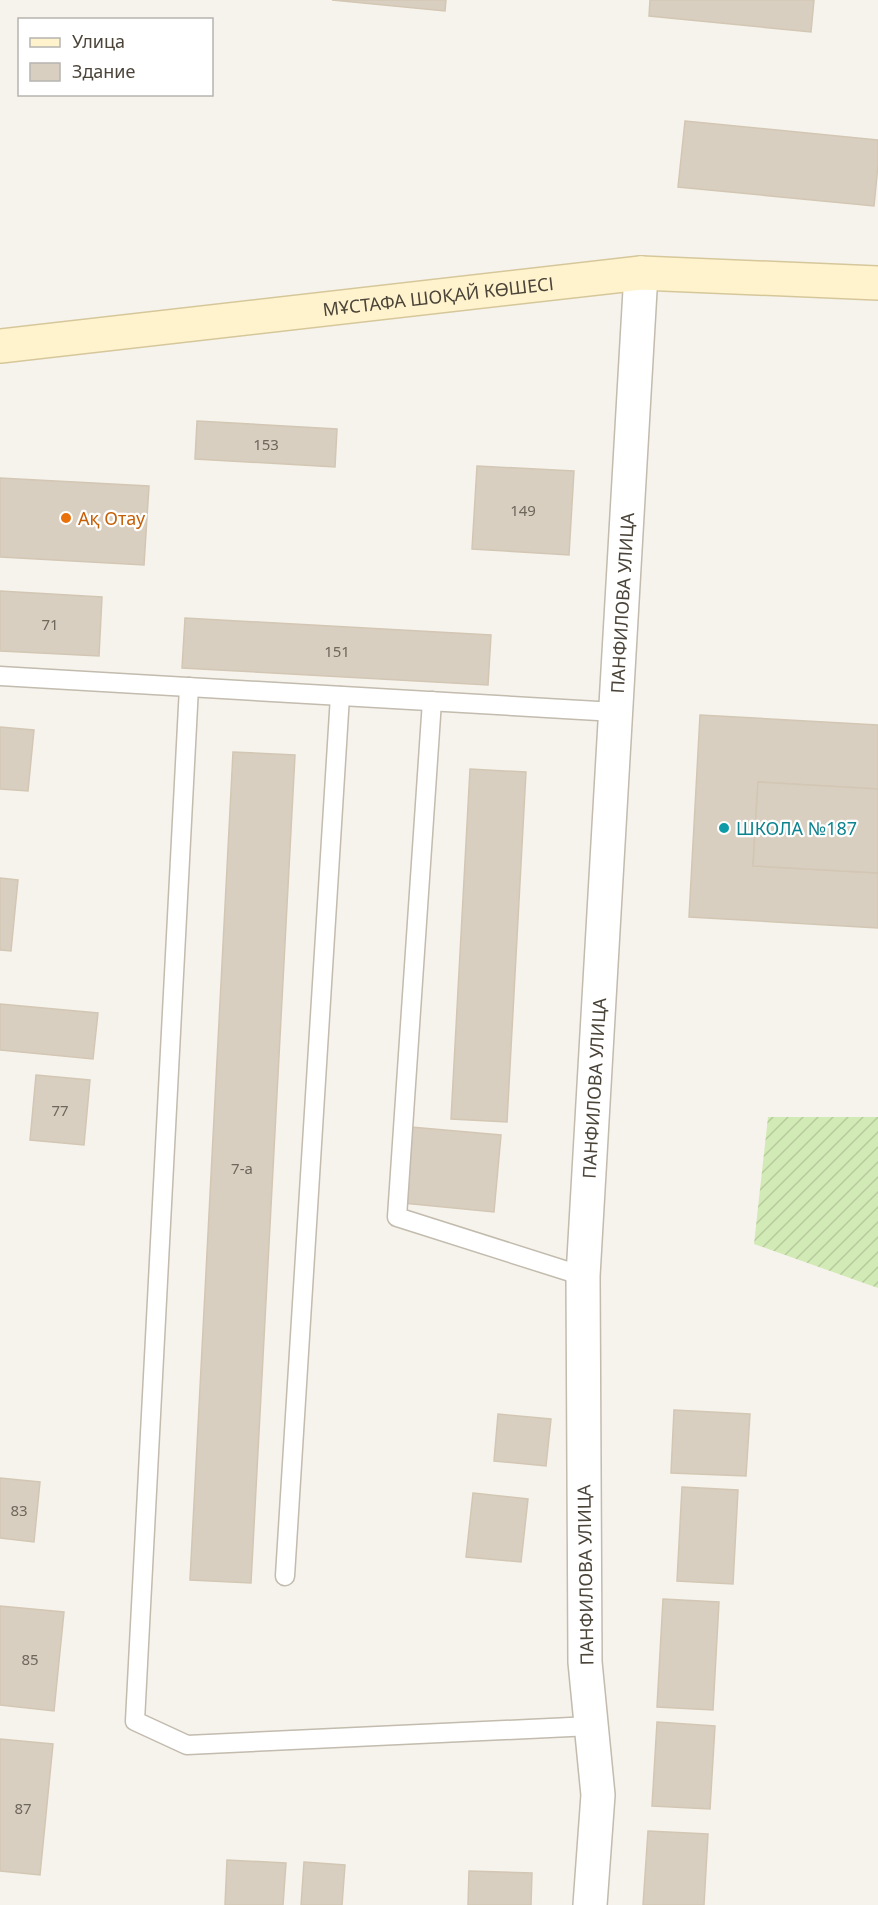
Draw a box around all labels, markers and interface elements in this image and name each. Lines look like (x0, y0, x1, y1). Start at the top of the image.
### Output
legend (18, 18, 213, 96)
text: Улица (72, 29, 125, 53)
text: Здание (72, 59, 136, 83)
street label: МҰСТАФА ШОҚАЙ КӨШЕСІ (321, 271, 555, 321)
house number: 153 (253, 434, 279, 454)
house number: 149 (510, 500, 536, 520)
place label: Ақ Отау (78, 506, 146, 530)
marker: Ақ Отау (59, 511, 73, 525)
street label: ПАНФИЛОВА УЛИЦА (605, 511, 639, 694)
house number: 71 (41, 614, 59, 634)
house number: 151 (324, 641, 350, 661)
place label: ШКОЛА №187 (736, 816, 857, 840)
marker: ШКОЛА №187 (717, 821, 731, 835)
street label: ПАНФИЛОВА УЛИЦА (577, 997, 611, 1179)
house number: 77 (51, 1100, 69, 1120)
house number: 7-а (231, 1158, 253, 1178)
street label: ПАНФИЛОВА УЛИЦА (571, 1484, 599, 1666)
house number: 83 (10, 1500, 28, 1520)
house number: 85 (21, 1649, 39, 1669)
house number: 87 (14, 1798, 32, 1818)

